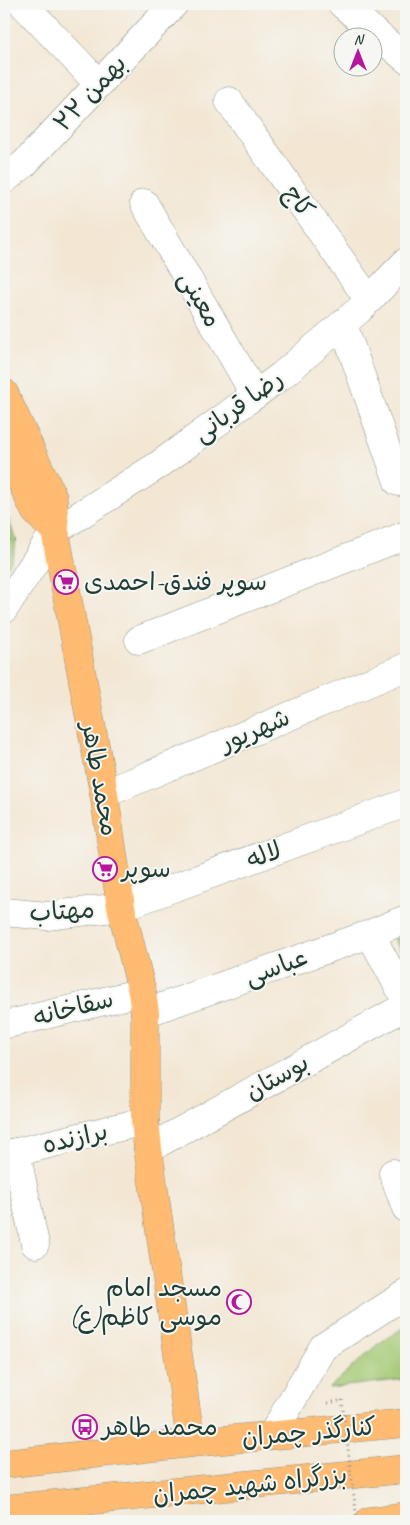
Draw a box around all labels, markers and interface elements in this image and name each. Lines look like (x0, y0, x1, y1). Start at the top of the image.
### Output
north arrow (332, 28, 382, 78)
text: N (354, 31, 365, 48)
street label: ۲۲ بهمن (46, 48, 134, 138)
street label: کاج (276, 178, 322, 224)
street label: معینی (171, 265, 229, 333)
street label: رضا قربانی (187, 363, 289, 449)
place label: سوپر فندق-احمدی (84, 566, 267, 598)
supermarket icon: سوپر فندق-احمدی (53, 569, 79, 595)
street label: شهریور (213, 701, 295, 760)
street label: محمد طاهر (74, 717, 126, 839)
street label: لاله (242, 834, 286, 876)
place label: سوپر (120, 853, 171, 885)
supermarket icon: سوپر (92, 856, 118, 882)
street label: مهتاب (29, 893, 95, 929)
street label: عباسی (240, 941, 312, 993)
street label: سقاخانه (29, 983, 117, 1033)
street label: بوستان (239, 1046, 315, 1108)
street label: برازنده (39, 1115, 111, 1161)
place label: مسجد امام موسی کاظم(ع) (69, 1272, 222, 1335)
mosque icon: مسجد امام موسی کاظم(ع) (226, 1289, 252, 1315)
street label: کنارگذر چمران (240, 1410, 378, 1454)
place label: محمد طاهر (100, 1411, 218, 1443)
bus stop icon: محمد طاهر (72, 1414, 98, 1440)
street label: بزرگراه شهید چمران (151, 1459, 349, 1511)

